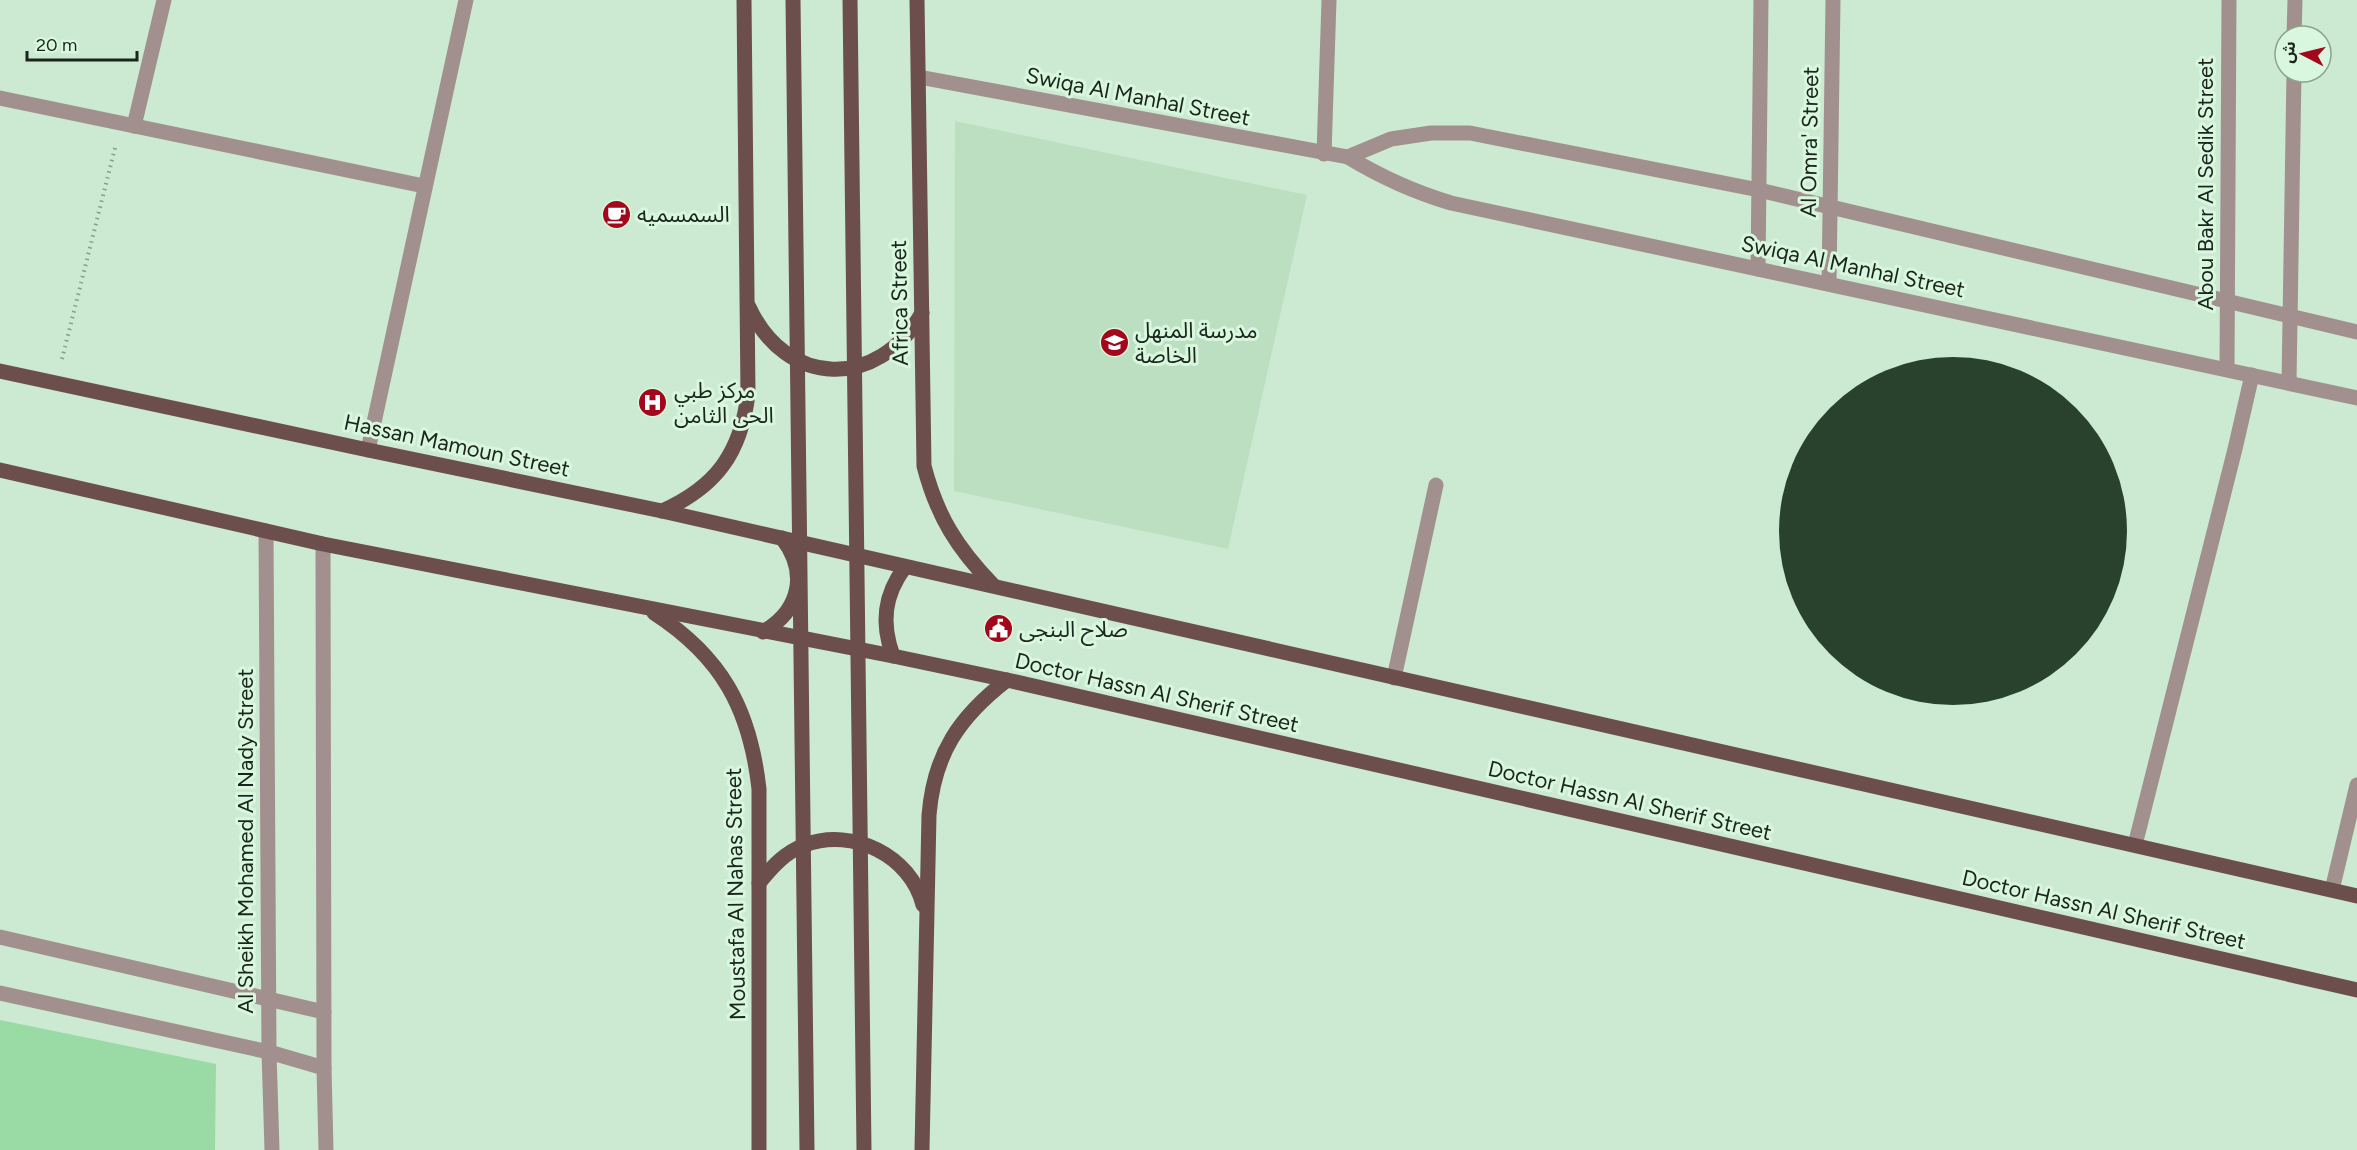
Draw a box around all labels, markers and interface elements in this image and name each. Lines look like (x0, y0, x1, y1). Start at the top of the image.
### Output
scale bar (27, 24, 136, 62)
north arrow (2273, 24, 2333, 84)
text: 20 m (36, 34, 77, 56)
text: ش (2278, 40, 2299, 64)
street label: Abou Bakr Al Sedik Street (2192, 58, 2219, 310)
street label: Swiqa Al Manhal Street (1023, 61, 1252, 131)
street label: Al Omra' Street (1795, 66, 1824, 218)
cafe icon: السمسميه (600, 198, 632, 230)
place label: السمسميه (637, 201, 730, 228)
street label: Swiqa Al Manhal Street (1739, 230, 1967, 303)
street label: Africa Street (885, 240, 914, 366)
place label: مدرسة المنهل الخاصة (1135, 317, 1257, 369)
school or university icon: مدرسة المنهل الخاصة (1098, 327, 1130, 359)
place label: مركز طبي الحى الثامن (674, 377, 774, 429)
hospital icon: مركز طبي الحى الثامن (637, 387, 669, 419)
street label: Hassan Mamoun Street (342, 408, 572, 483)
public building icon: صلاح البنجى (982, 613, 1014, 645)
place label: صلاح البنجى (1019, 616, 1128, 646)
street label: Doctor Hassn Al Sherif Street (1012, 647, 1301, 738)
street label: Al Sheikh Mohamed Al Nady Street (232, 668, 259, 1014)
street label: Doctor Hassn Al Sherif Street (1485, 755, 1774, 846)
street label: Moustafa Al Nahas Street (720, 768, 751, 1020)
street label: Doctor Hassn Al Sherif Street (1959, 864, 2248, 955)

